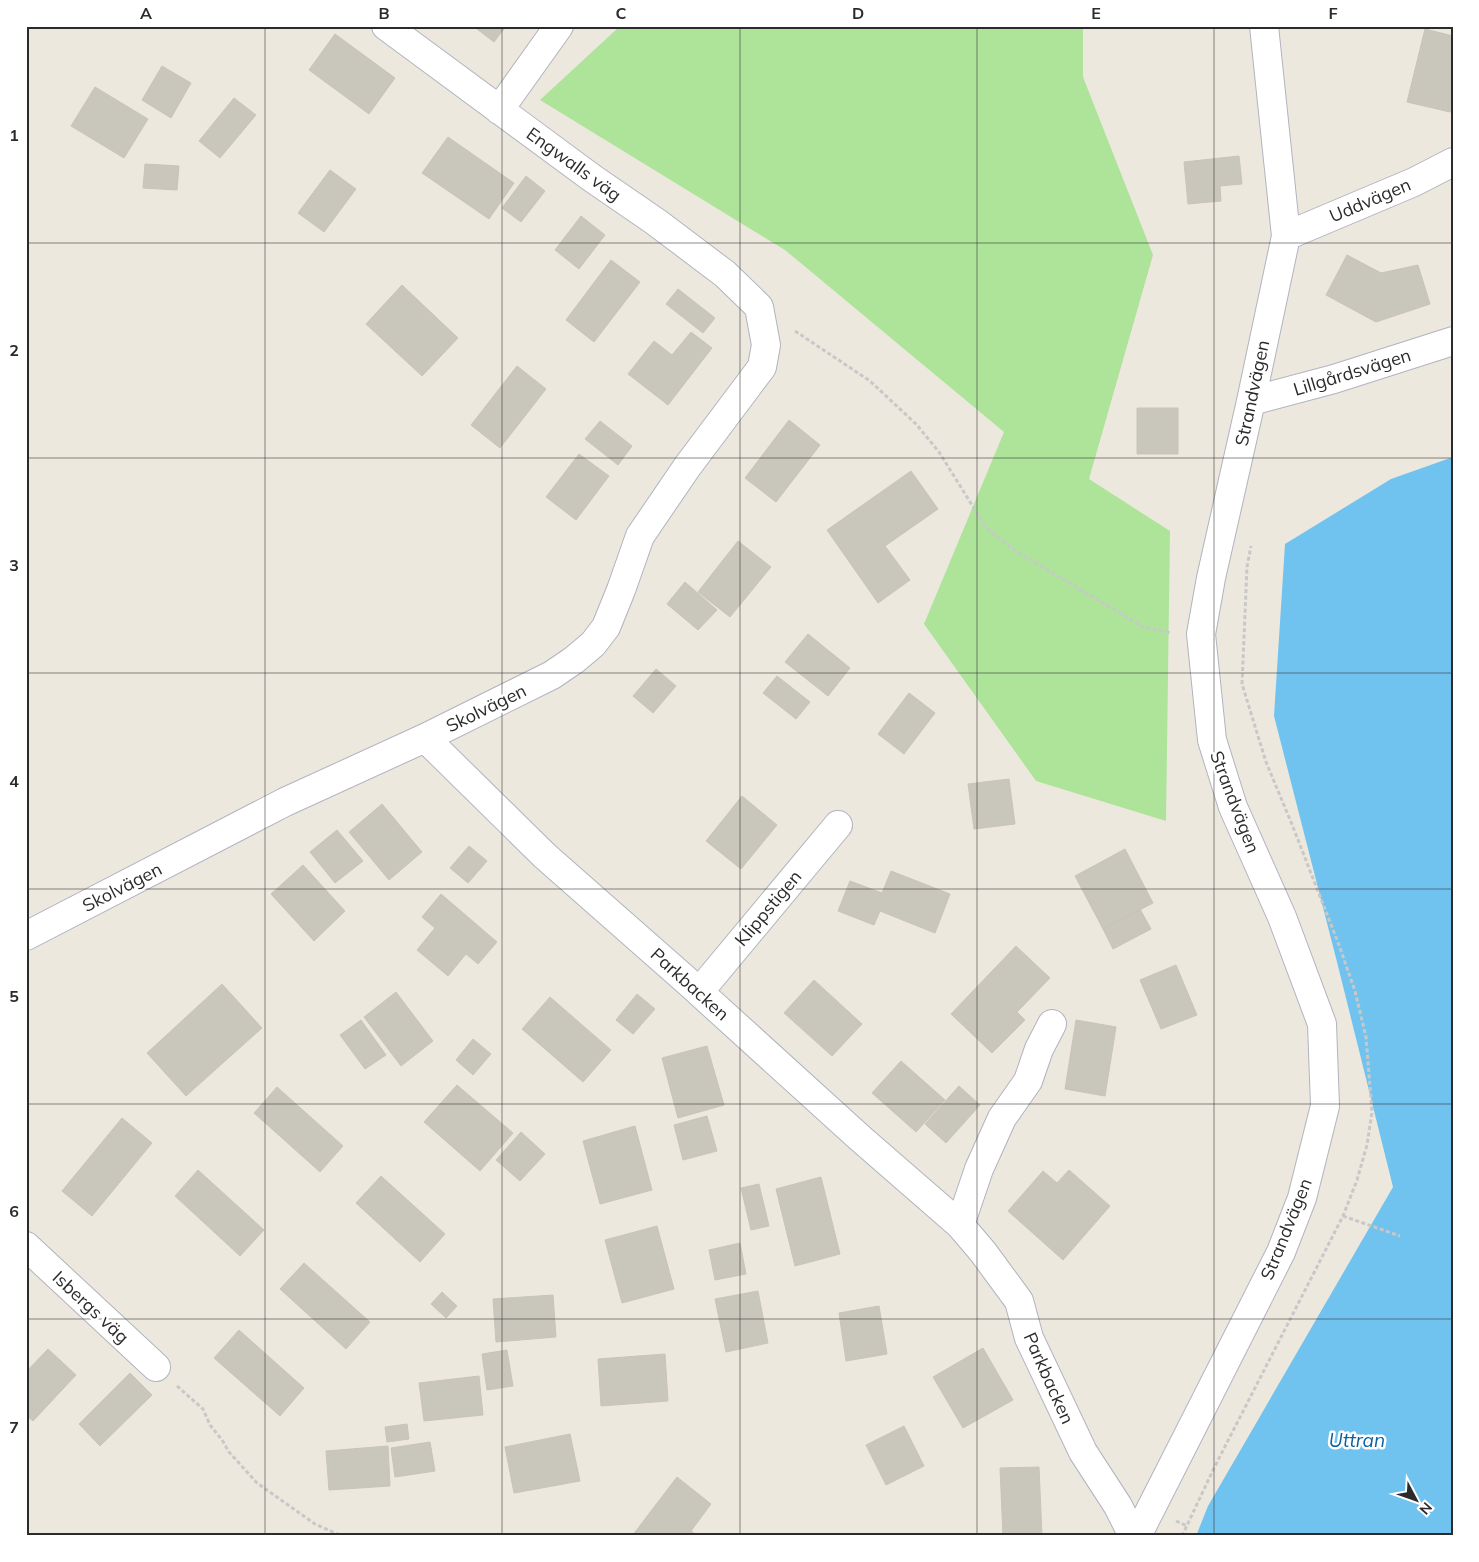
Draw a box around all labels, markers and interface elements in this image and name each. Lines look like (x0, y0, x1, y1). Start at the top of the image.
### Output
text: A (140, 3, 152, 23)
text: B (378, 3, 390, 23)
text: C (616, 3, 627, 23)
text: D (852, 3, 864, 23)
text: E (1091, 3, 1101, 23)
text: F (1328, 3, 1338, 23)
street label: Engwalls väg (522, 122, 626, 206)
text: 1 (9, 125, 19, 145)
street label: Uddvägen (1326, 173, 1414, 227)
street label: Strandvägen (1230, 338, 1274, 448)
text: 2 (9, 340, 19, 360)
street label: Lillgårdsvägen (1290, 343, 1414, 401)
text: 3 (9, 555, 19, 575)
street label: Skolvägen (442, 679, 530, 737)
street label: Strandvägen (1205, 748, 1265, 856)
text: 4 (9, 771, 19, 791)
street label: Skolvägen (78, 857, 166, 917)
street label: Klippstigen (730, 865, 806, 951)
street label: Parkbacken (646, 943, 734, 1025)
text: 5 (9, 986, 19, 1006)
street label: Strandvägen (1255, 1175, 1317, 1283)
text: 6 (9, 1201, 19, 1221)
street label: Isbergs väg (48, 1266, 134, 1348)
street label: Parkbacken (1019, 1329, 1079, 1427)
text: 7 (9, 1417, 19, 1437)
water label: Uttran (1329, 1428, 1385, 1452)
north arrow (1392, 1474, 1442, 1524)
text: N (1416, 1499, 1436, 1518)

